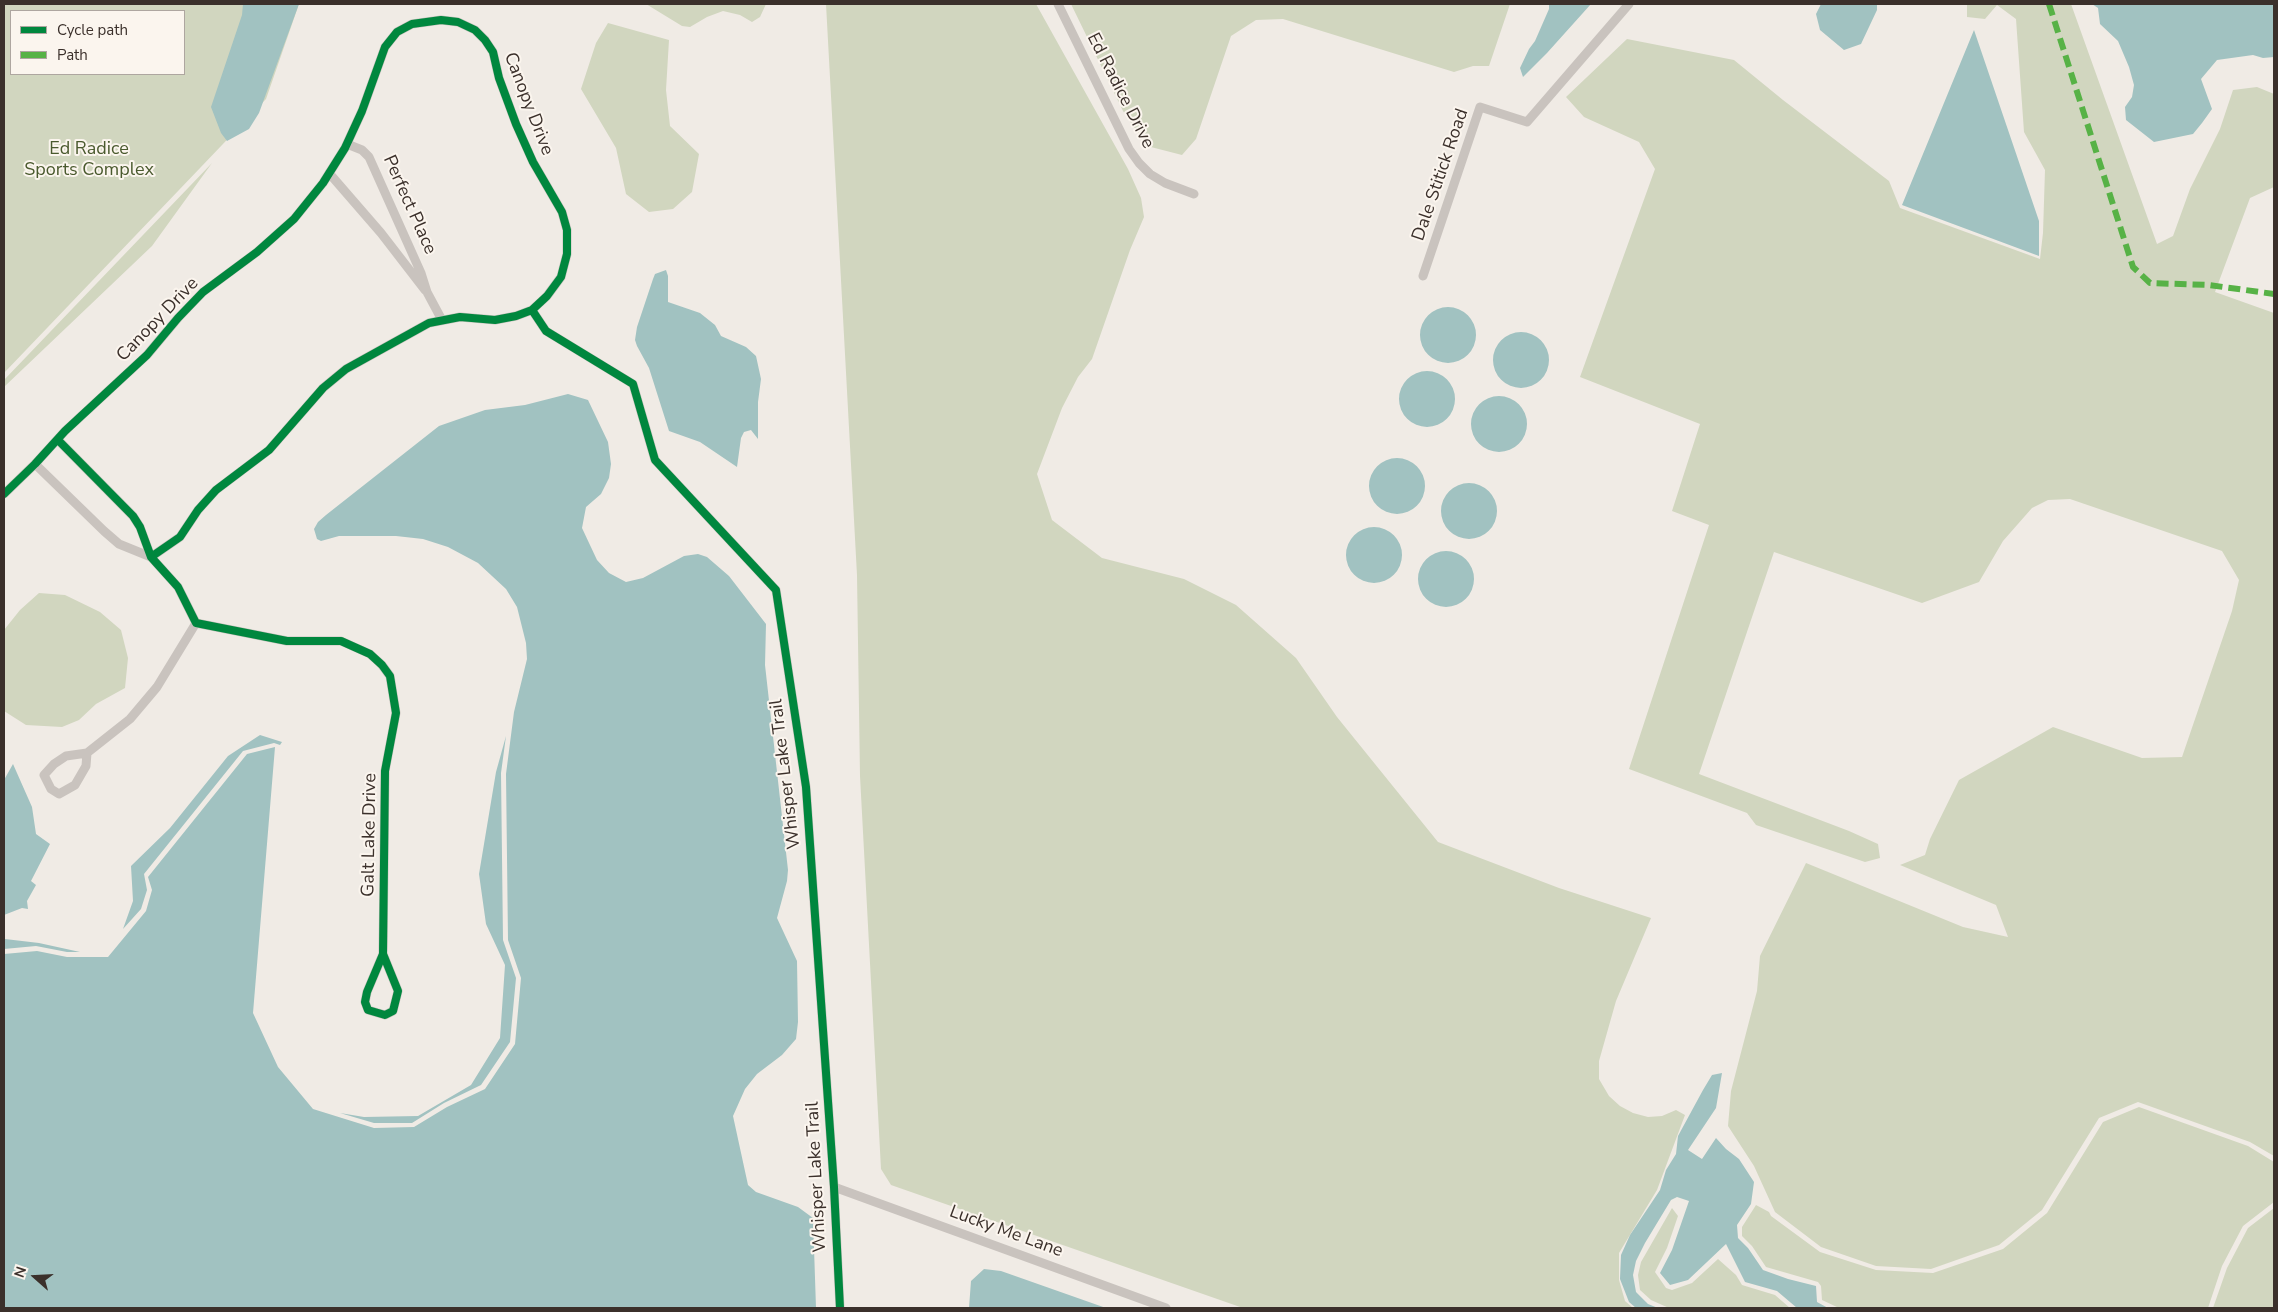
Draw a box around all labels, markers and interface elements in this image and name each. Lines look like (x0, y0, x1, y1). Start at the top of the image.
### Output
legend (10, 10, 185, 75)
text: Cycle path (57, 20, 128, 40)
street label: Ed Radice Drive (1082, 30, 1158, 152)
text: Path (57, 45, 88, 65)
street label: Canopy Drive (498, 49, 558, 159)
street label: Dale Stitick Road (1408, 106, 1474, 244)
park label: Ed Radice Sports Complex (24, 139, 154, 182)
street label: Perfect Place (378, 152, 440, 258)
street label: Canopy Drive (113, 273, 203, 367)
street label: Whisper Lake Trail (766, 698, 806, 850)
street label: Galt Lake Drive (358, 773, 382, 897)
street label: Whisper Lake Trail (802, 1101, 832, 1253)
street label: Lucky Me Lane (946, 1201, 1066, 1263)
north arrow (10, 1252, 60, 1302)
text: N (10, 1264, 31, 1280)

